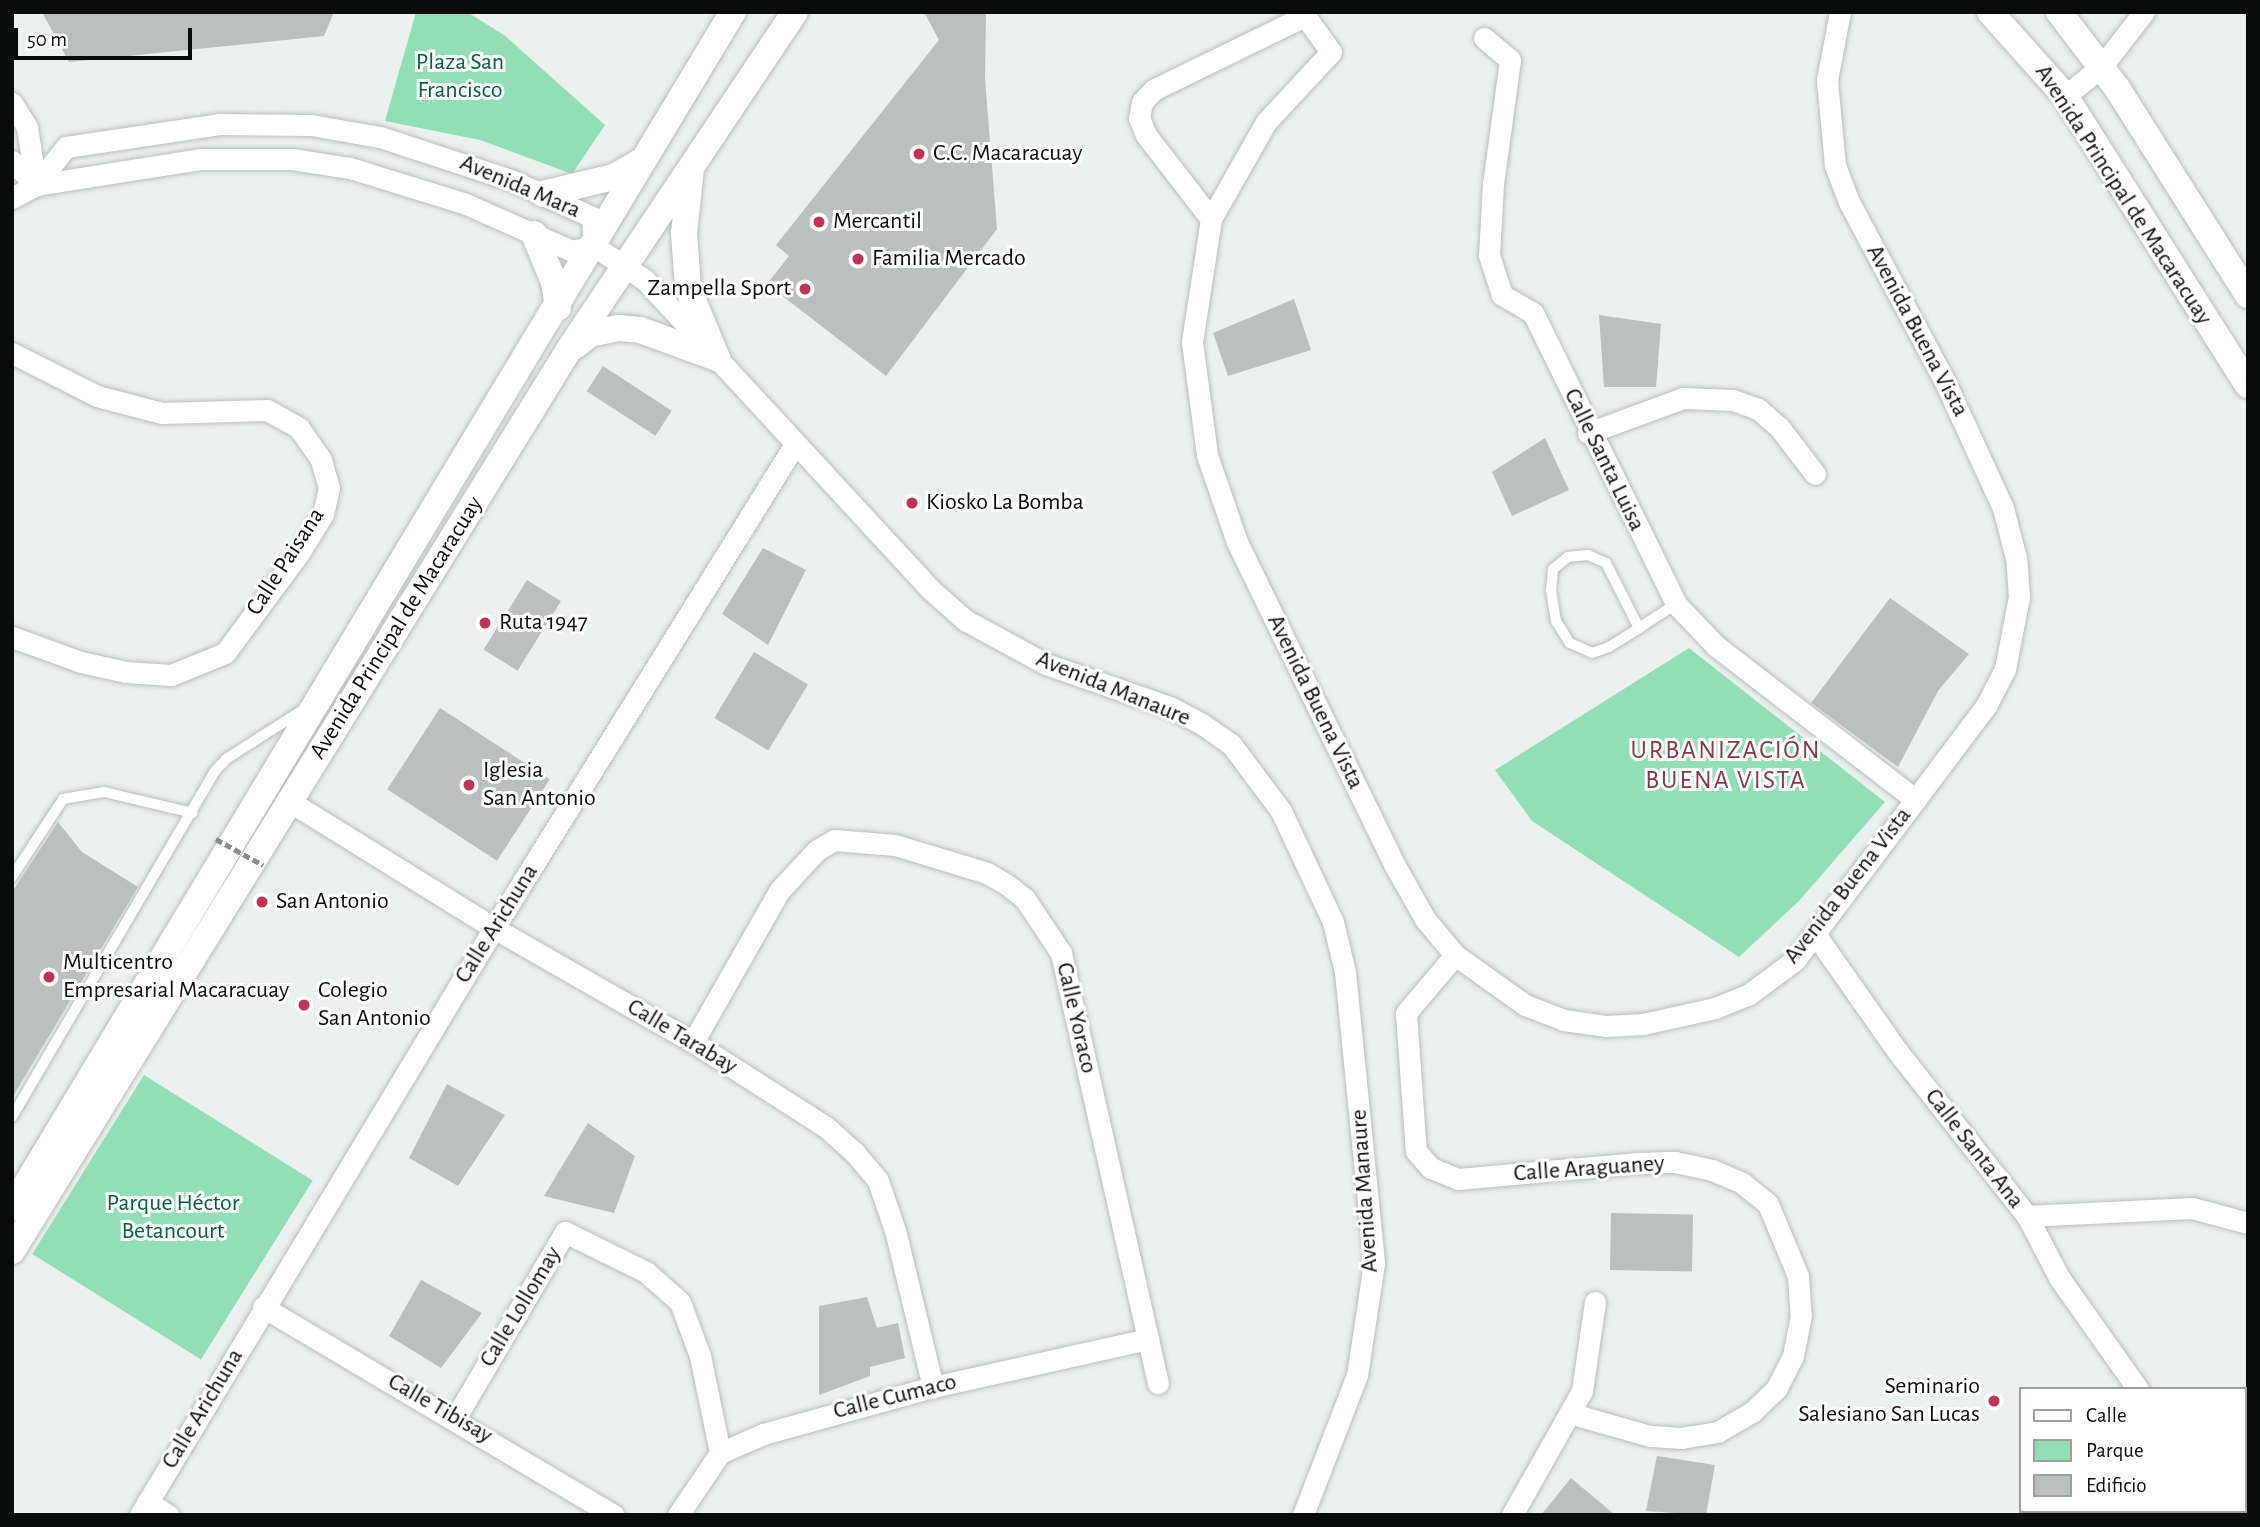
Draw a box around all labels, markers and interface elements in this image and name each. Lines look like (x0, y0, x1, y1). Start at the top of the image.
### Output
scale bar (18, 14, 196, 58)
text: 50 m (27, 29, 67, 50)
park label: Plaza San Francisco (416, 49, 504, 105)
street label: Avenida Principal de Macaracuay (2028, 59, 2218, 331)
place label: C.C. Macaracuay (933, 140, 1083, 168)
marker: C.C. Macaracuay (911, 146, 927, 162)
street label: Avenida Mara (455, 149, 585, 225)
place label: Mercantil (833, 208, 922, 236)
marker: Mercantil (811, 214, 827, 230)
street label: Avenida Buena Vista (1860, 240, 1974, 422)
place label: Familia Mercado (872, 245, 1026, 273)
marker: Familia Mercado (850, 251, 866, 267)
place label: Zampella Sport (648, 275, 791, 303)
marker: Zampella Sport (797, 281, 813, 297)
street label: Calle Santa Luisa (1557, 384, 1651, 536)
place label: Kiosko La Bomba (926, 489, 1084, 517)
street label: Avenida Principal de Macaracuay (304, 491, 490, 765)
marker: Kiosko La Bomba (904, 495, 920, 511)
street label: Calle Paisana (241, 503, 331, 621)
place label: Ruta 1947 (499, 609, 588, 637)
street label: Avenida Buena Vista (1260, 610, 1370, 794)
marker: Ruta 1947 (477, 615, 493, 631)
street label: Avenida Manaure (1032, 645, 1194, 733)
district label: URBANIZACIÓN BUENA VISTA (1632, 735, 1820, 796)
place label: Iglesia San Antonio (483, 757, 596, 813)
marker: Iglesia San Antonio (461, 777, 477, 793)
street label: Avenida Buena Vista (1778, 802, 1918, 970)
street label: Calle Arichuna (449, 859, 545, 989)
place label: San Antonio (276, 888, 389, 916)
marker: San Antonio (254, 894, 270, 910)
place label: Multicentro Empresarial Macaracuay (63, 949, 289, 1005)
street label: Calle Yoraco (1049, 960, 1103, 1076)
marker: Multicentro Empresarial Macaracuay (41, 969, 57, 985)
place label: Colegio San Antonio (318, 977, 431, 1033)
street label: Calle Tarabay (622, 993, 742, 1081)
marker: Colegio San Antonio (296, 997, 312, 1013)
street label: Calle Santa Ana (1918, 1083, 2030, 1215)
street label: Avenida Manaure (1345, 1108, 1385, 1274)
street label: Calle Araguaney (1513, 1149, 1665, 1189)
park label: Parque Héctor Betancourt (107, 1190, 239, 1246)
street label: Calle Lollomay (474, 1242, 568, 1372)
street label: Calle Arichuna (156, 1344, 250, 1474)
street label: Calle Tibisay (383, 1368, 497, 1450)
street label: Calle Cumaco (830, 1368, 960, 1426)
place label: Seminario Salesiano San Lucas (1798, 1373, 1980, 1429)
legend (2018, 1387, 2246, 1513)
marker: Seminario Salesiano San Lucas (1986, 1393, 2002, 1409)
text: Calle (2086, 1405, 2127, 1426)
text: Parque (2086, 1440, 2144, 1461)
text: Edificio (2086, 1475, 2147, 1496)

